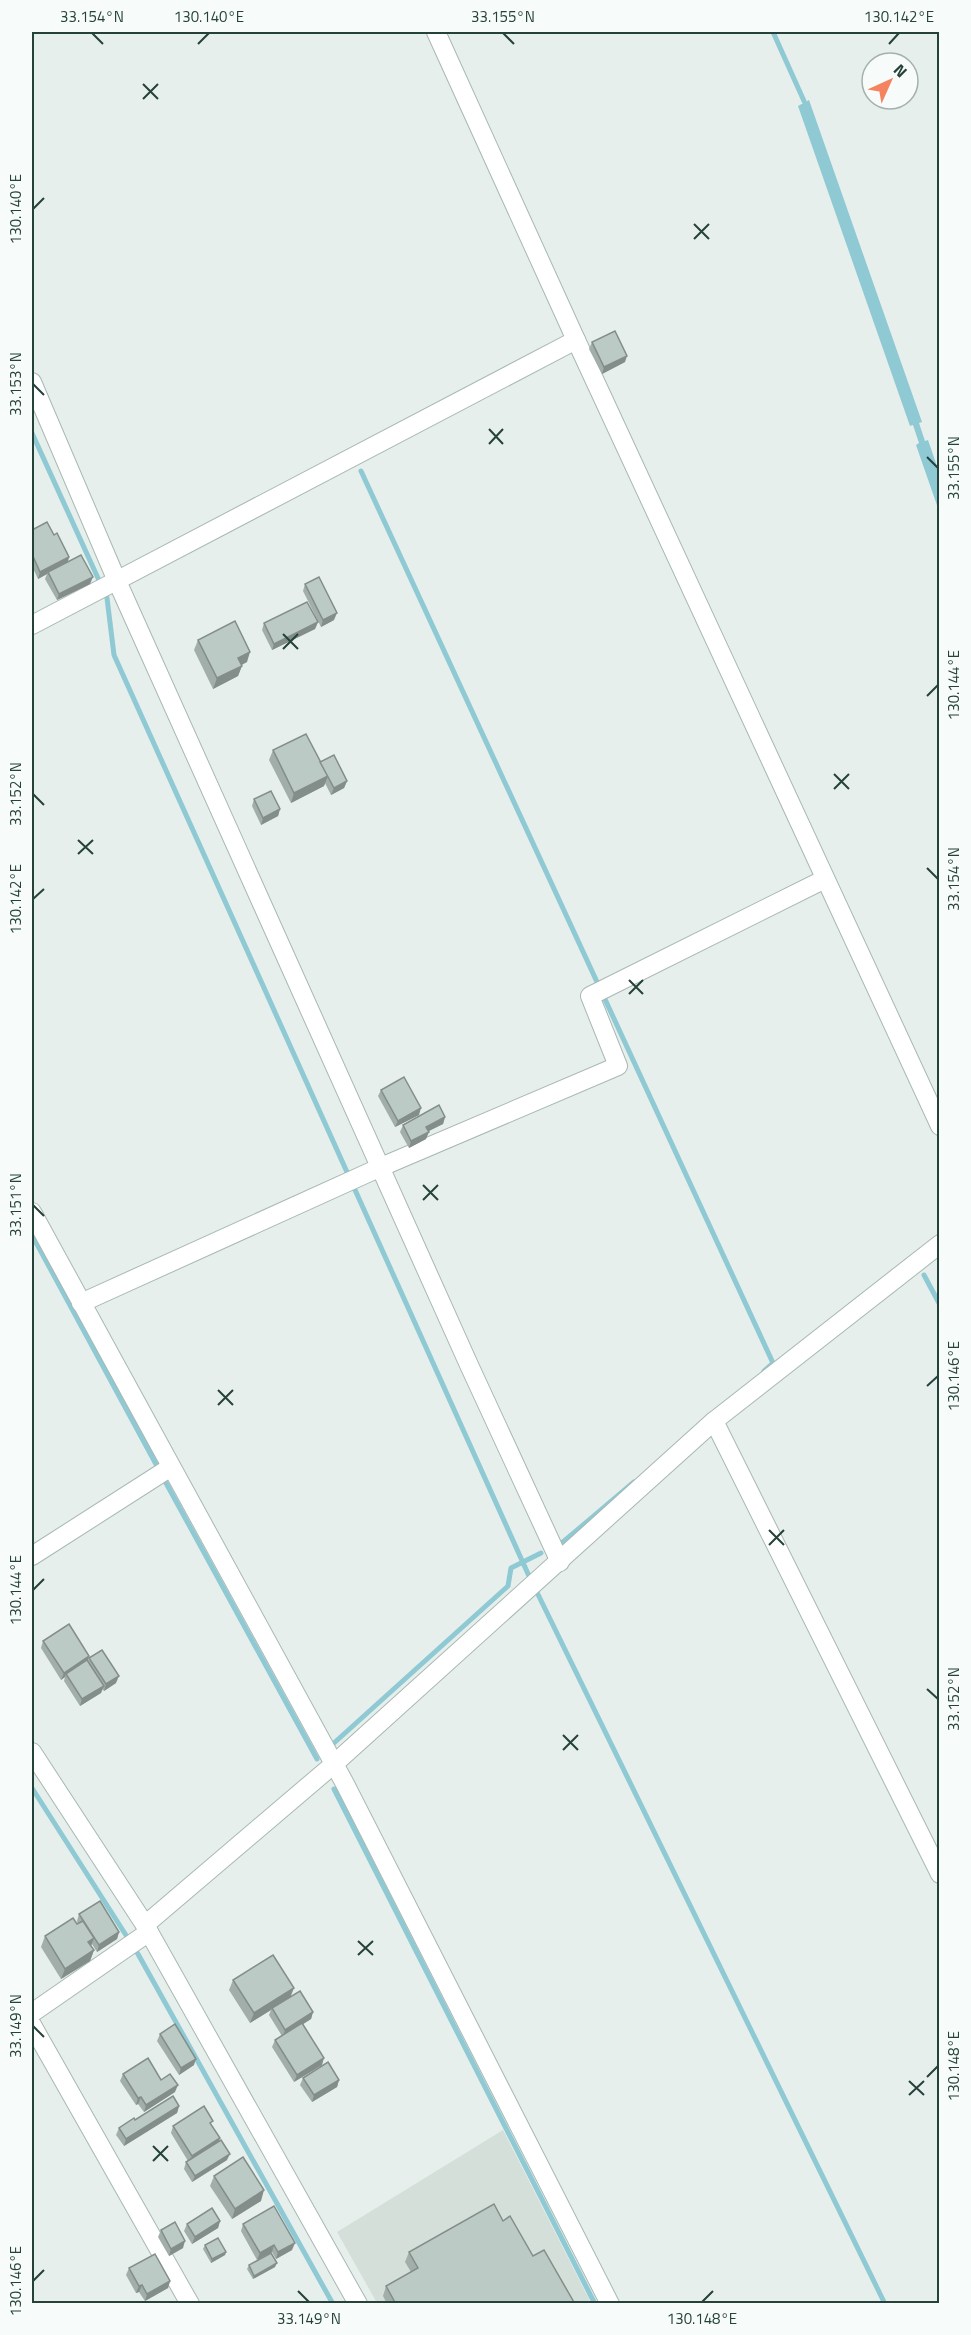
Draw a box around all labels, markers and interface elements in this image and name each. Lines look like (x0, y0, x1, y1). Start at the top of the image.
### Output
text: 33.154°N (60, 5, 124, 28)
text: 130.140°E (174, 5, 244, 28)
text: 33.155°N (471, 5, 535, 28)
text: 130.142°E (864, 5, 934, 28)
north arrow (860, 51, 920, 111)
text: N (888, 58, 913, 83)
text: 130.140°E (4, 174, 27, 244)
text: 33.153°N (4, 352, 27, 416)
text: 33.155°N (942, 436, 965, 500)
text: 130.144°E (942, 650, 965, 720)
text: 33.152°N (4, 762, 27, 826)
text: 33.154°N (942, 847, 965, 911)
text: 130.142°E (4, 864, 27, 934)
text: 33.151°N (4, 1173, 27, 1237)
text: 130.146°E (942, 1341, 965, 1411)
text: 130.144°E (4, 1555, 27, 1625)
text: 33.152°N (942, 1667, 965, 1731)
text: 33.149°N (4, 1994, 27, 2058)
text: 130.148°E (942, 2031, 965, 2101)
text: 130.146°E (4, 2246, 27, 2316)
text: 33.149°N (277, 2307, 341, 2330)
text: 130.148°E (667, 2307, 737, 2330)

